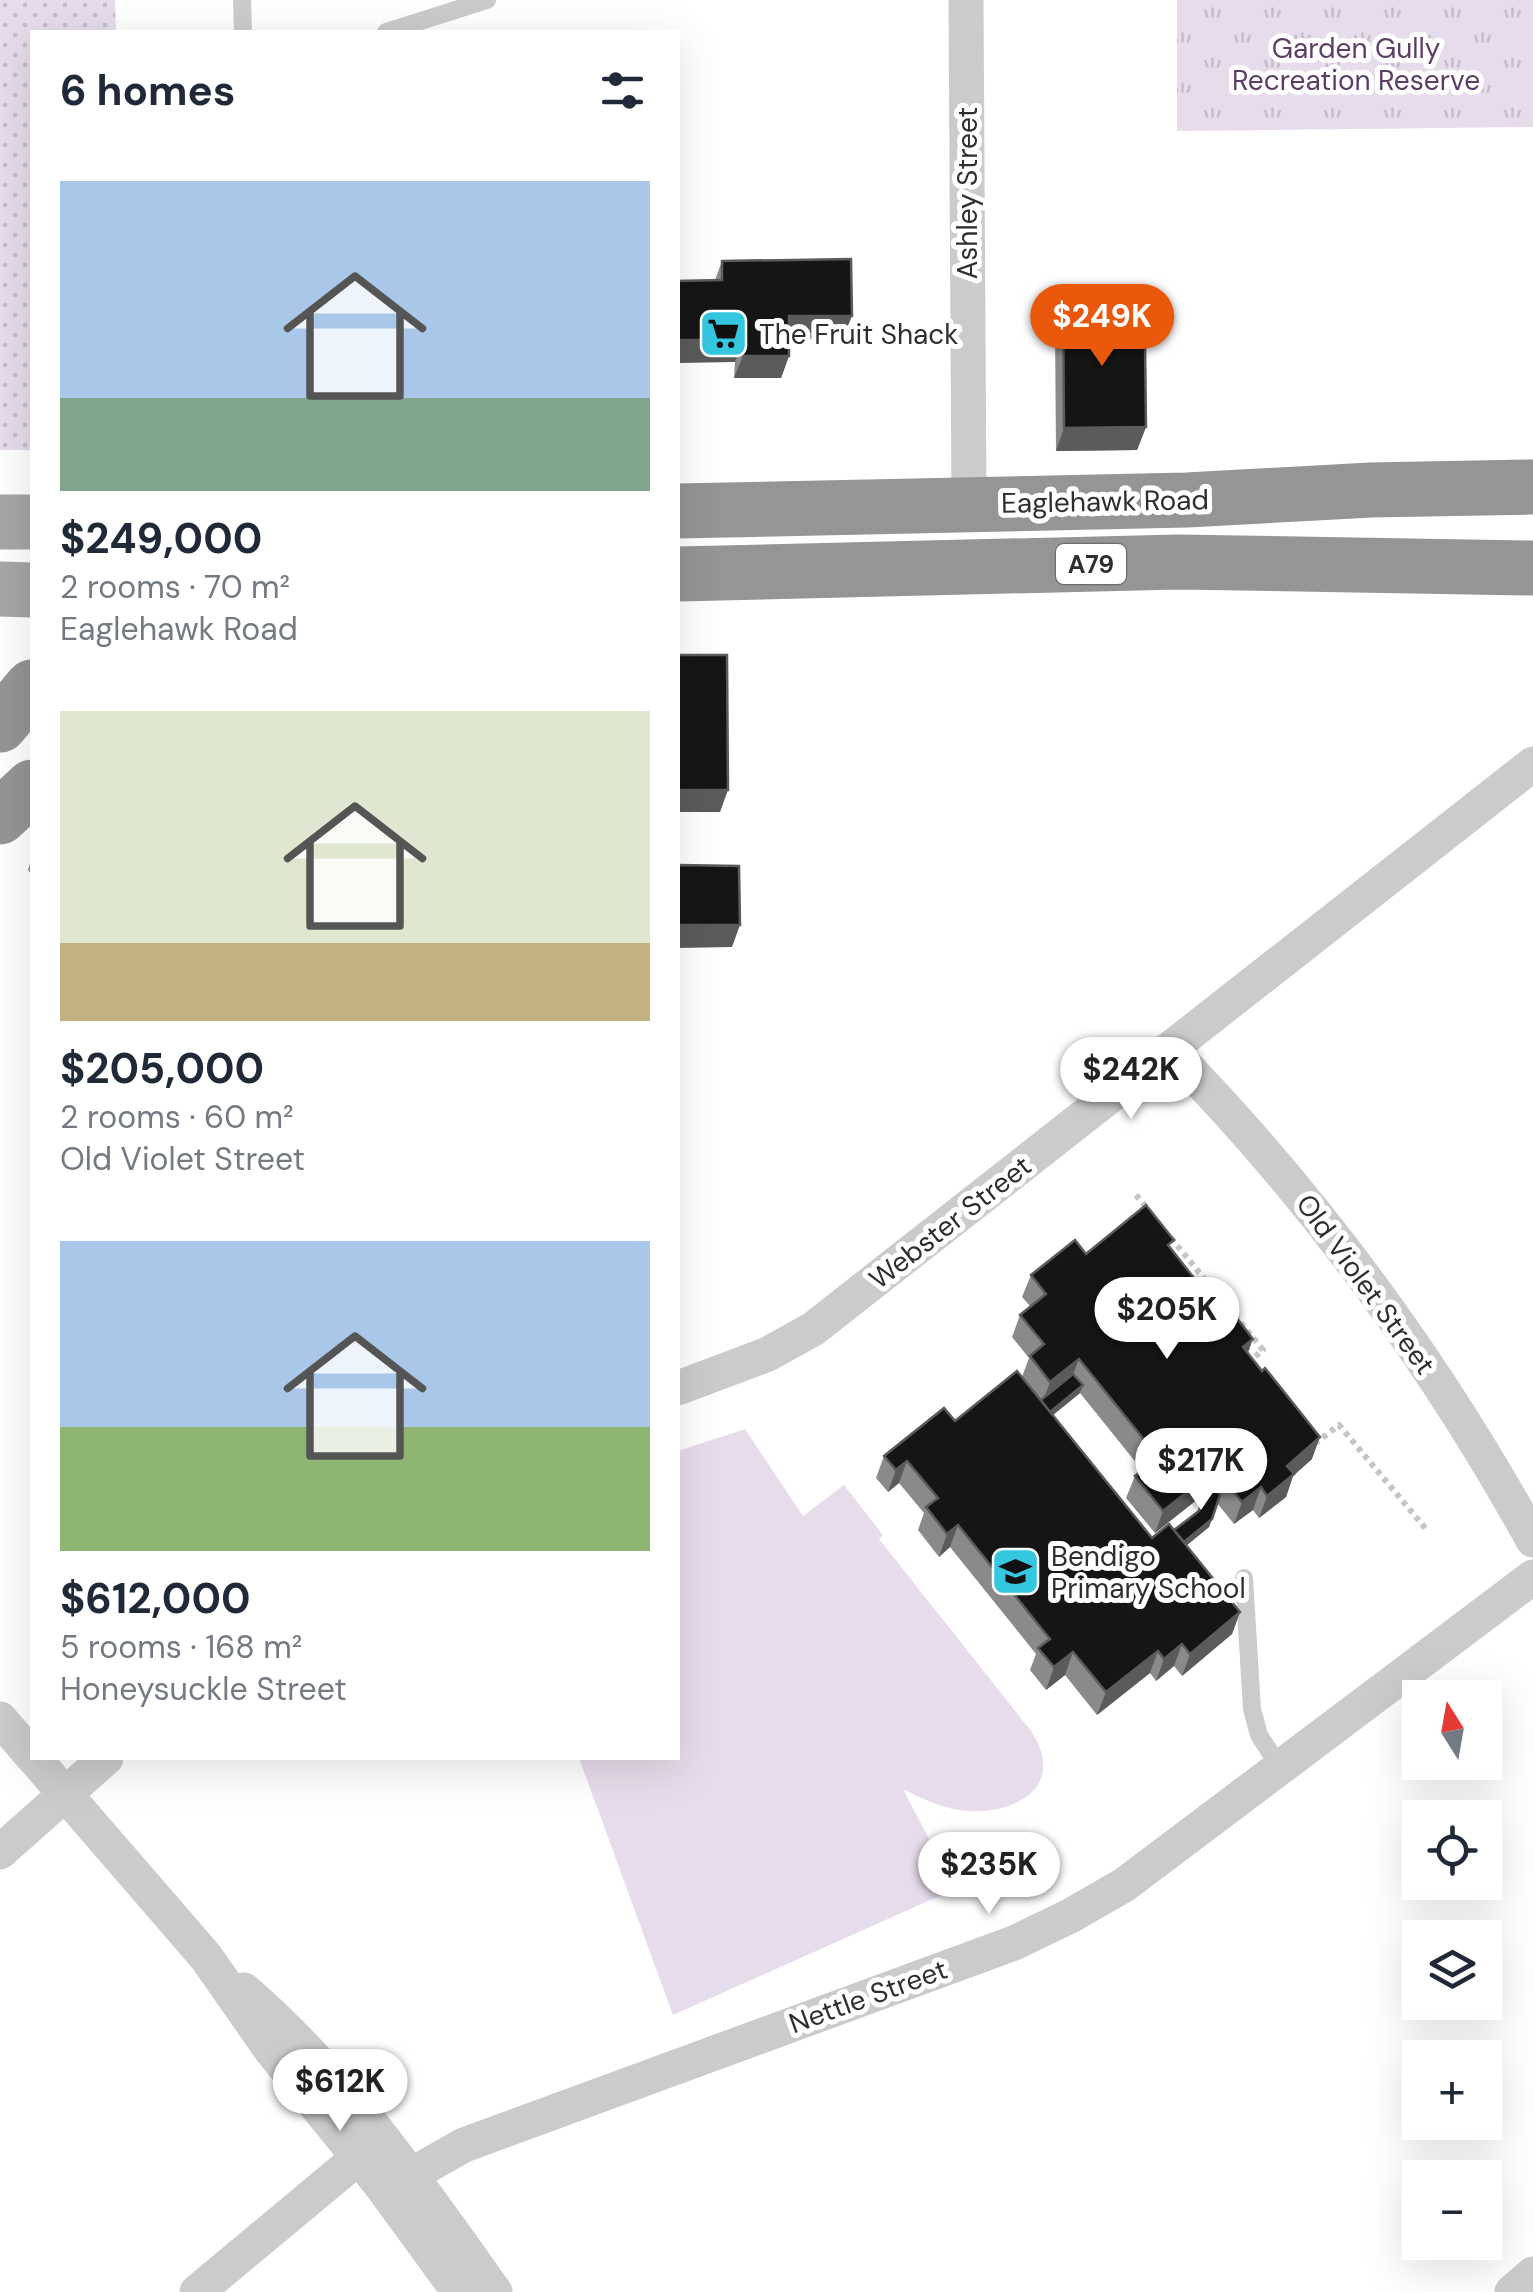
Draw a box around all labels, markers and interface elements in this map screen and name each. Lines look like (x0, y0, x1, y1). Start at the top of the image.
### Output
park label: Garden Gully Recreation Reserve (1232, 30, 1480, 99)
text: 6 homes (60, 63, 235, 118)
icon: filters (595, 63, 650, 118)
street label: Ashley Street (949, 107, 986, 279)
icon: home (265, 246, 445, 426)
pin: $249K (1032, 284, 1172, 369)
text: $249K (1052, 295, 1152, 337)
supermarket icon: The Fruit Shack (698, 308, 750, 360)
place label: The Fruit Shack (759, 316, 958, 353)
street label: Eaglehawk Road (1001, 481, 1209, 522)
text: $249,000 (60, 511, 262, 566)
road number: A79 (1056, 544, 1126, 584)
text: 2 rooms · 70 m² (60, 566, 290, 608)
text: Eaglehawk Road (60, 608, 298, 650)
icon: home (265, 776, 445, 956)
pin: $242K (1061, 1037, 1201, 1122)
text: $205,000 (60, 1041, 264, 1096)
text: $242K (1082, 1048, 1180, 1090)
text: 2 rooms · 60 m² (60, 1096, 294, 1138)
text: Old Violet Street (60, 1138, 305, 1180)
street label: Webster Street (862, 1147, 1039, 1297)
street label: Old Violet Street (1288, 1187, 1444, 1382)
pin: $205K (1097, 1277, 1237, 1362)
text: $205K (1117, 1288, 1218, 1330)
icon: home (265, 1306, 445, 1486)
pin: $217K (1131, 1428, 1271, 1513)
text: $217K (1157, 1439, 1245, 1481)
place label: Bendigo Primary School (1051, 1538, 1246, 1607)
school or university icon: Bendigo Primary School (990, 1546, 1042, 1598)
text: $612,000 (60, 1571, 251, 1626)
text: 5 rooms · 168 m² (60, 1626, 302, 1668)
text: Honeysuckle Street (60, 1668, 347, 1710)
north arrow (1402, 1680, 1502, 1780)
map controls (1402, 1680, 1502, 2260)
button: locate (1402, 1800, 1502, 1900)
pin: $235K (919, 1832, 1059, 1917)
text: $235K (940, 1843, 1038, 1885)
button: layers (1402, 1920, 1502, 2020)
street label: Nettle Street (784, 1951, 952, 2042)
button: + (1402, 2040, 1502, 2140)
pin: $612K (270, 2049, 410, 2134)
text: $612K (295, 2060, 385, 2102)
button: − (1402, 2160, 1502, 2260)

